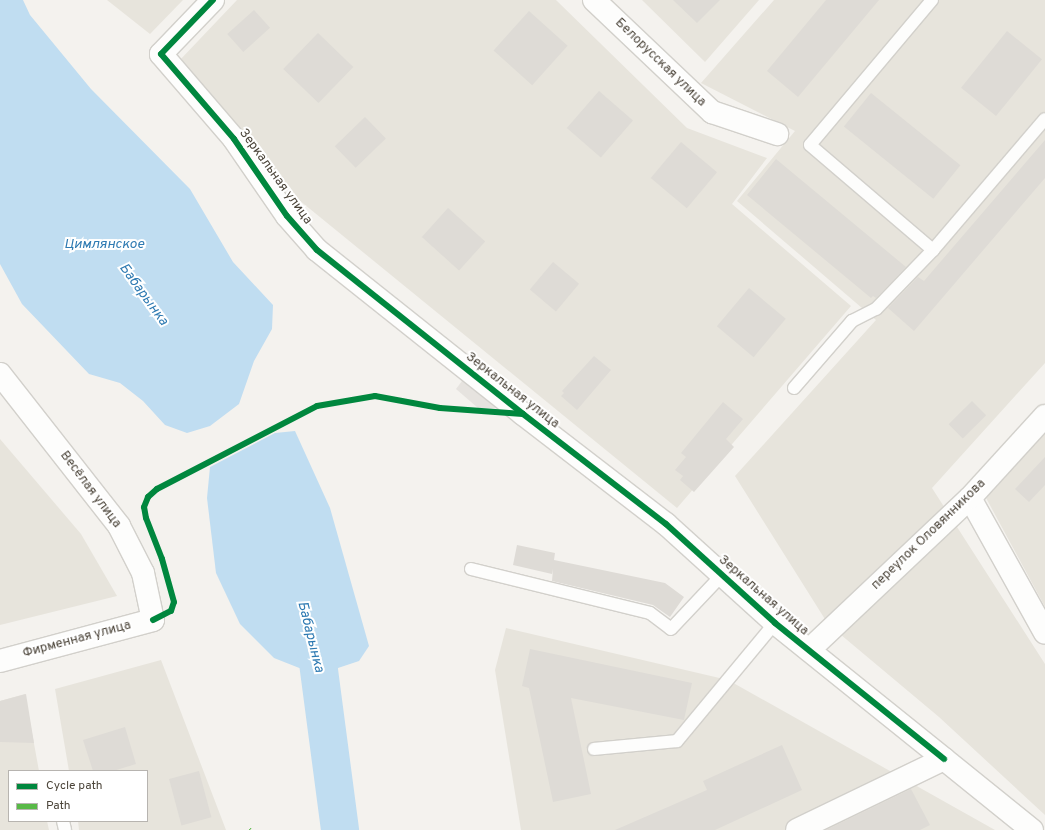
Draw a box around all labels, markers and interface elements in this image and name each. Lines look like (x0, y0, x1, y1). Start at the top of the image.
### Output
street label: Белорусская улица (611, 16, 709, 110)
street label: Зеркальная улица (235, 126, 315, 228)
water label: Цимлянское (64, 237, 144, 253)
water label: Бабарынка (115, 261, 171, 329)
street label: Зеркальная улица (462, 350, 562, 432)
street label: Весёлая улица (56, 449, 124, 531)
street label: переулок Оловянникова (869, 476, 989, 594)
street label: Зеркальная улица (715, 553, 811, 639)
water label: Бабарынка (293, 600, 327, 674)
street label: Фирменная улица (21, 618, 133, 662)
legend (8, 770, 148, 822)
text: Cycle path (46, 778, 103, 794)
text: Path (46, 798, 71, 814)

